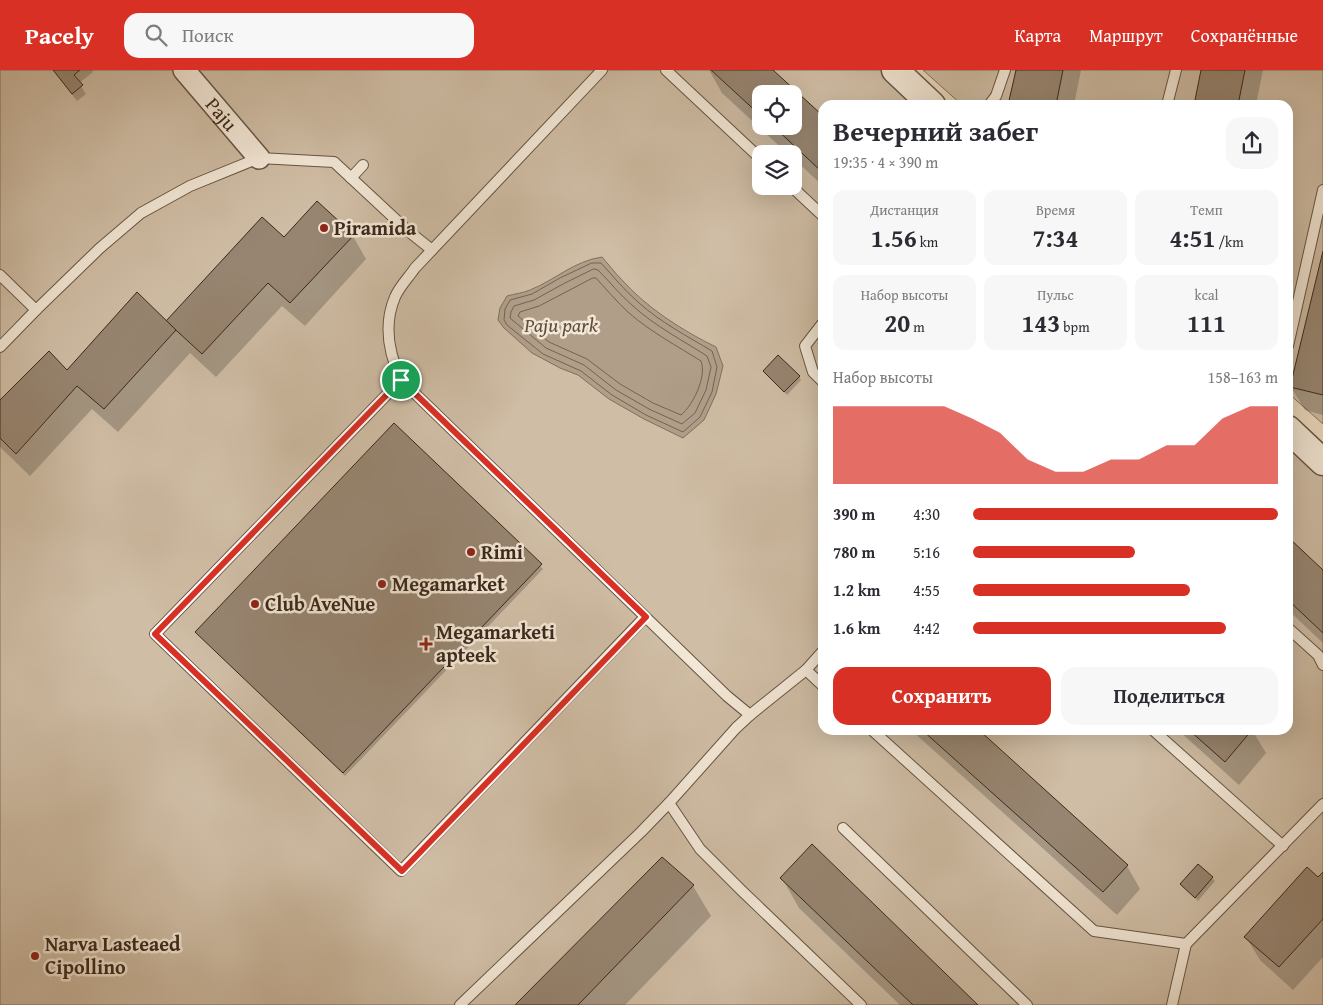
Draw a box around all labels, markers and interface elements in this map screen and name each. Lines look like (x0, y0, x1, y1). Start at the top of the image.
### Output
search box (124, 13, 474, 58)
text: Pacely (25, 18, 94, 53)
icon: search (142, 21, 170, 49)
text: Поиск (182, 21, 234, 49)
text: Карта (1015, 22, 1061, 49)
text: Маршрут (1089, 22, 1163, 49)
text: Сохранённые (1191, 22, 1298, 49)
map controls (752, 85, 802, 195)
button: locate (752, 85, 802, 135)
street label: Paju (199, 91, 245, 137)
text: Вечерний забег (833, 110, 1038, 151)
button: share (1226, 117, 1278, 169)
button: layers (752, 145, 802, 195)
text: 19:35 · 4 × 390 m (833, 150, 938, 174)
text: Дистанция (870, 200, 939, 220)
text: Время (1036, 200, 1075, 220)
text: Темп (1190, 200, 1223, 220)
place label: Piramida (334, 213, 417, 242)
text: 1.56 (871, 220, 917, 256)
text: 7:34 (1033, 220, 1078, 256)
text: 4:51 (1169, 220, 1215, 256)
marker: Piramida (318, 222, 330, 234)
text: km (917, 232, 938, 252)
text: /km (1215, 232, 1244, 252)
text: Набор высоты (861, 285, 948, 305)
text: Пульс (1037, 285, 1074, 305)
text: kcal (1195, 285, 1218, 305)
text: 20 (884, 305, 910, 341)
text: 143 (1021, 305, 1060, 341)
text: 111 (1187, 305, 1226, 341)
park label: Paju park (523, 310, 599, 339)
text: m (910, 317, 925, 337)
text: bpm (1060, 317, 1090, 337)
pin (380, 359, 422, 401)
text: Набор высоты (833, 365, 933, 389)
text: 158–163 m (1208, 365, 1278, 389)
icon: arrive (387, 366, 415, 394)
text: 390 m (833, 502, 875, 526)
text: 4:30 (913, 502, 940, 526)
place label: Rimi (481, 537, 523, 566)
text: 780 m (833, 540, 875, 564)
text: 5:16 (913, 540, 940, 564)
marker: Rimi (465, 546, 477, 558)
place label: Megamarket (392, 569, 505, 598)
marker: Megamarket (376, 578, 388, 590)
text: 1.2 km (833, 578, 880, 602)
text: 4:55 (913, 578, 940, 602)
place label: Club AveNue (265, 589, 376, 618)
marker: Club AveNue (249, 598, 261, 610)
text: 1.6 km (833, 616, 880, 640)
text: 4:42 (913, 616, 940, 640)
place label: Megamarketi apteek (436, 617, 555, 669)
marker: Megamarketi apteek (420, 638, 432, 650)
button: Сохранить (833, 667, 1051, 725)
button: Поделиться (1061, 667, 1278, 725)
place label: Narva Lasteaed Cipollino (45, 929, 181, 981)
marker: Narva Lasteaed Cipollino (29, 950, 41, 962)

